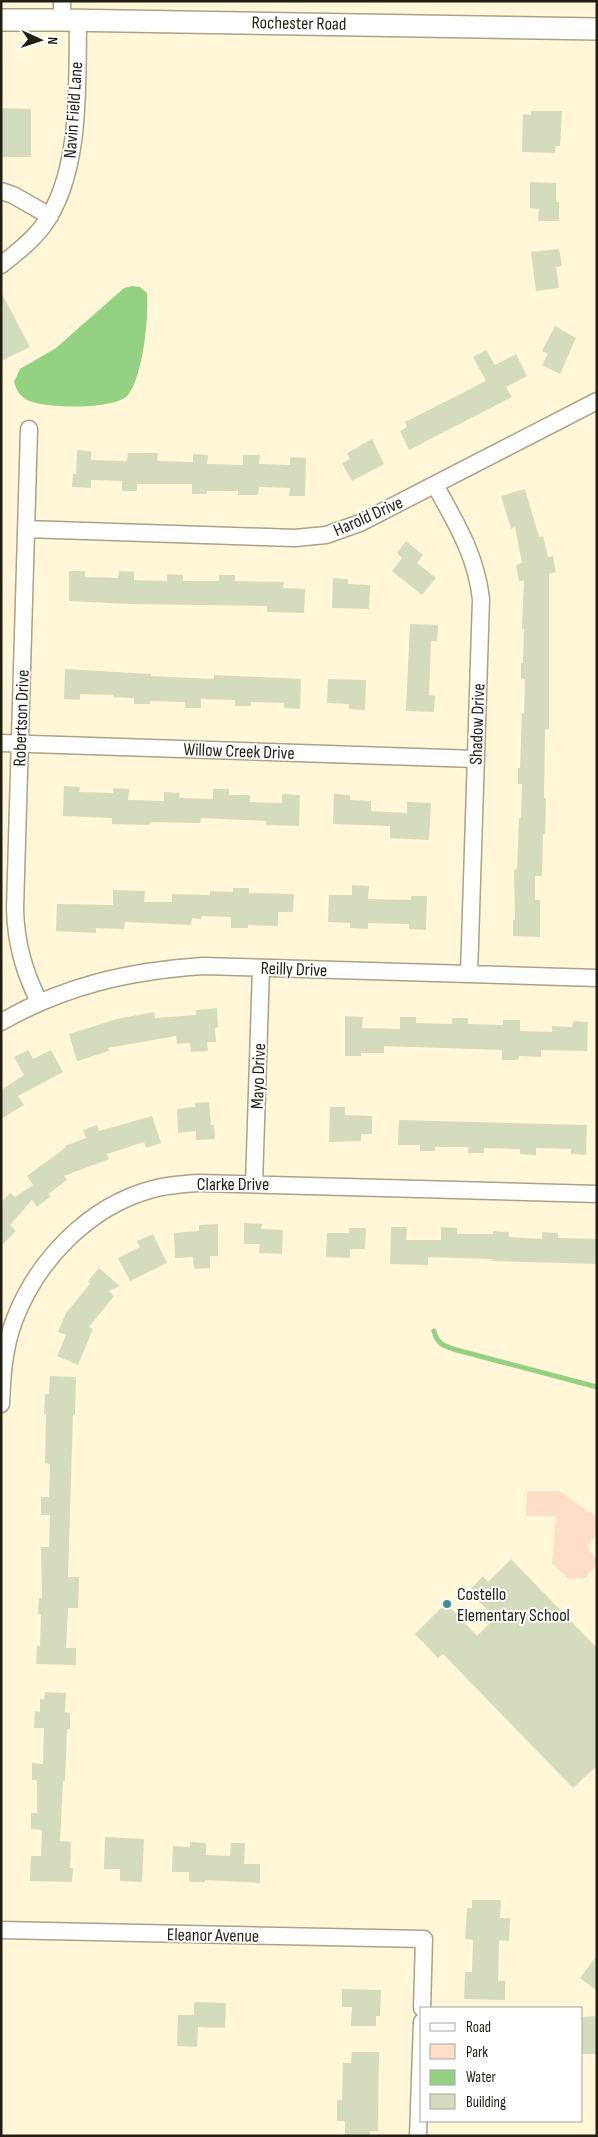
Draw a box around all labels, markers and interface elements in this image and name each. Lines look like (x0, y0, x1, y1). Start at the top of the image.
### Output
street label: Rochester Road (251, 12, 347, 35)
north arrow (15, 15, 65, 65)
text: N (44, 36, 61, 45)
street label: Navin Field Lane (60, 61, 87, 159)
street label: Harold Drive (330, 492, 406, 541)
street label: Robertson Drive (9, 669, 34, 767)
street label: Shadow Drive (466, 683, 489, 765)
street label: Willow Creek Drive (183, 739, 295, 764)
street label: Reilly Drive (260, 958, 328, 981)
street label: Mayo Drive (247, 1043, 270, 1109)
street label: Clarke Drive (197, 1174, 269, 1195)
place label: Costello Elementary School (457, 1584, 570, 1626)
marker: Costello Elementary School (441, 1598, 453, 1610)
street label: Eleanor Avenue (167, 1924, 259, 1947)
legend (420, 2007, 583, 2122)
text: Road (466, 2018, 491, 2037)
text: Park (466, 2043, 488, 2062)
text: Water (466, 2068, 497, 2087)
text: Building (466, 2093, 506, 2112)

